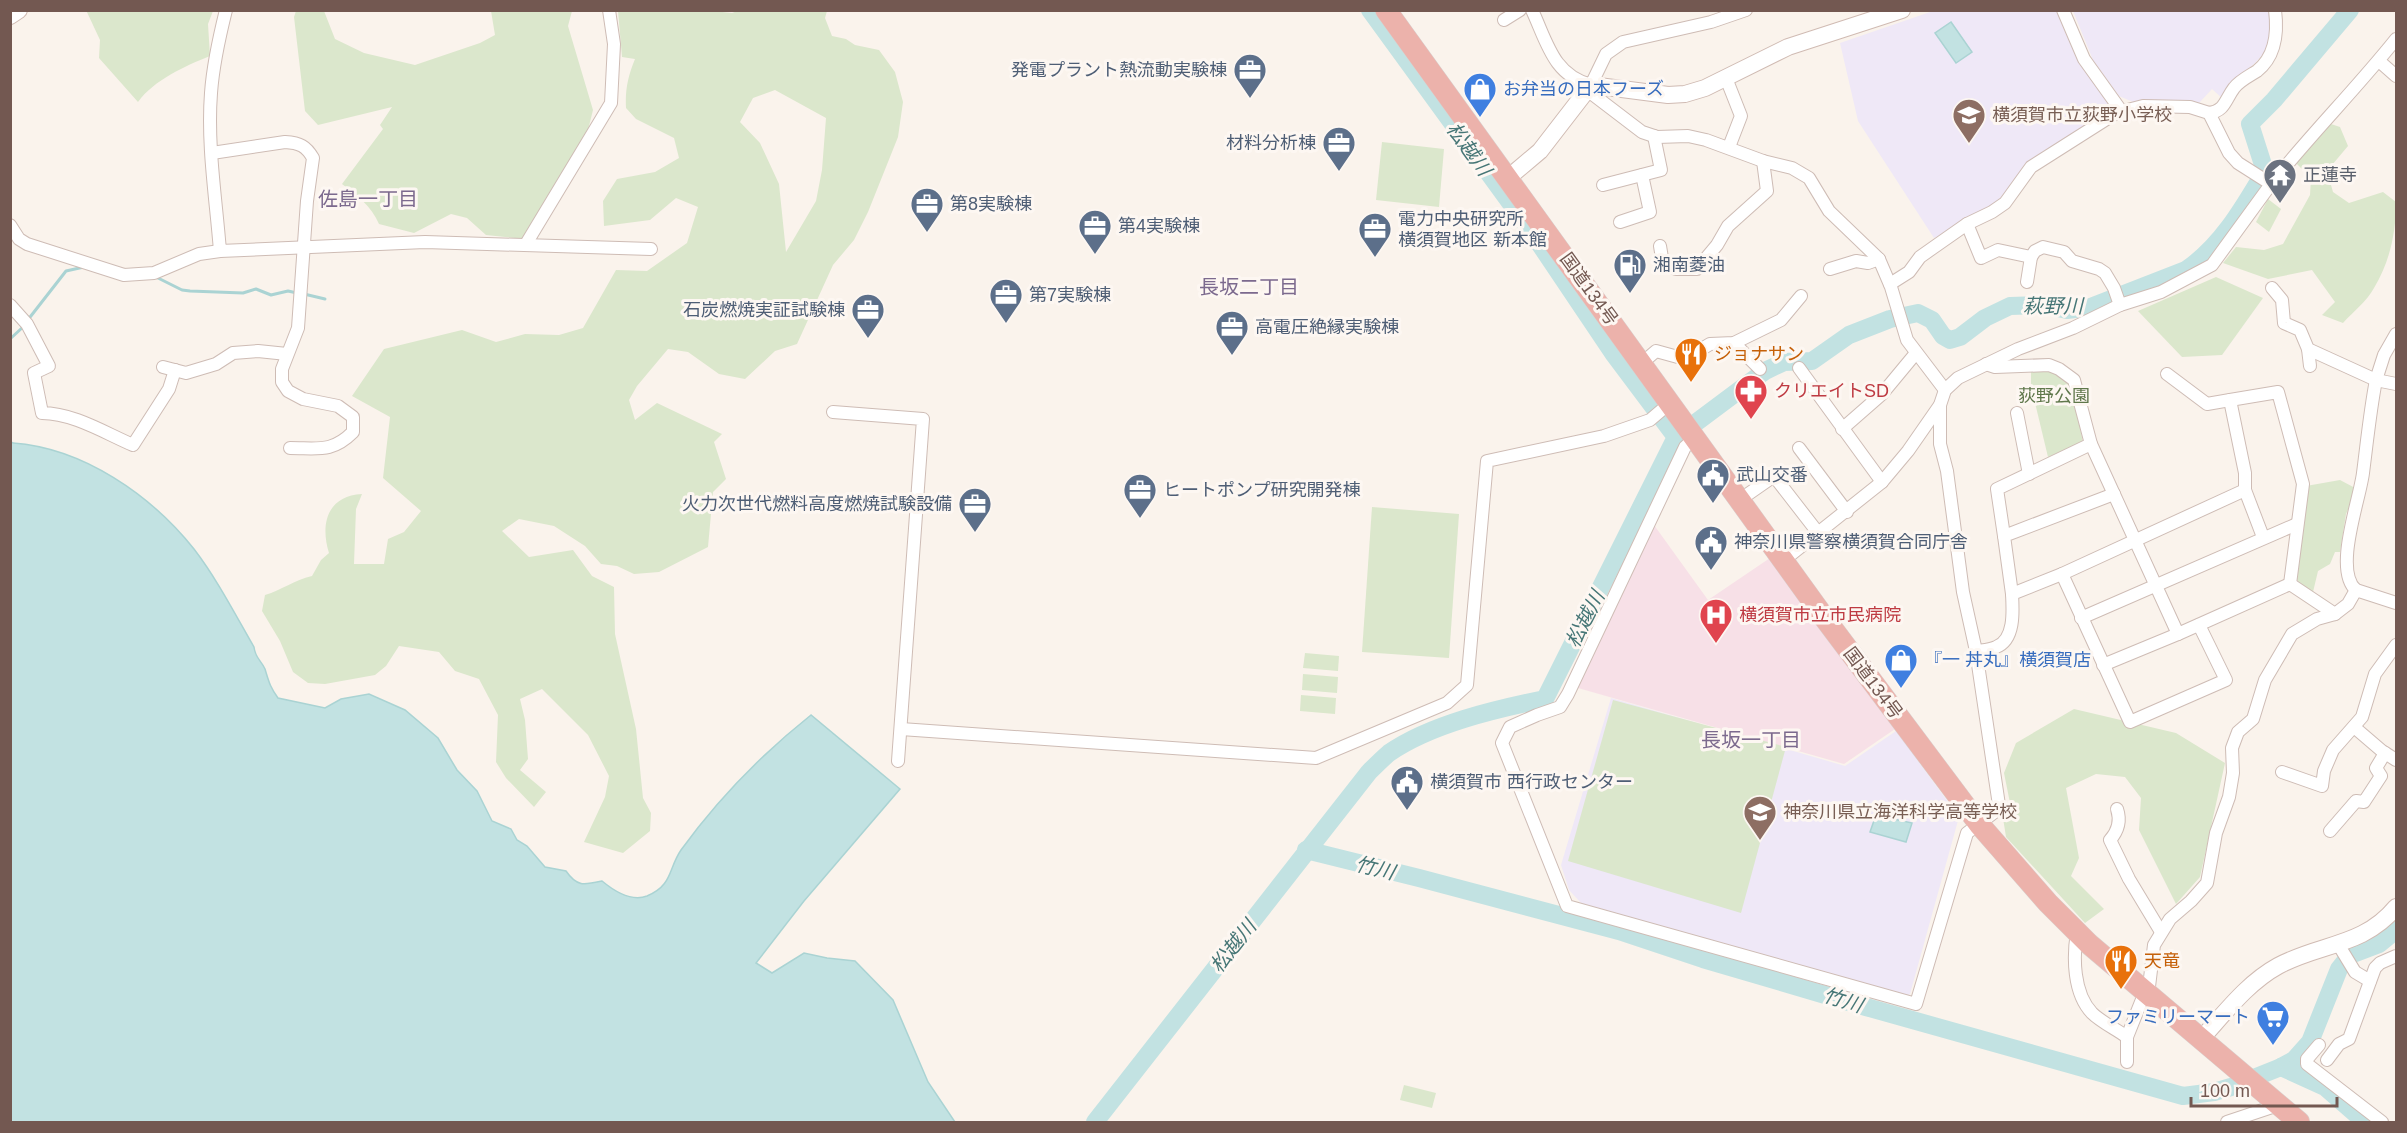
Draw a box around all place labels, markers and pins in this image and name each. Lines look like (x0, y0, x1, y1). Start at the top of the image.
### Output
office icon: 発電プラント熱流動実験棟 (1232, 52, 1268, 99)
place label: 発電プラント熱流動実験棟 (1011, 60, 1227, 80)
shop icon: お弁当の日本フーズ (1462, 71, 1498, 118)
place label: お弁当の日本フーズ (1503, 79, 1664, 99)
school or university icon: 横須賀市立荻野小学校 (1951, 97, 1987, 144)
place label: 横須賀市立荻野小学校 (1992, 105, 2172, 125)
office icon: 材料分析棟 (1321, 125, 1357, 172)
place label: 材料分析棟 (1226, 133, 1316, 153)
temple icon: 正蓮寺 (2262, 157, 2298, 204)
place label: 正蓮寺 (2303, 165, 2357, 185)
office icon: 第8実験棟 (909, 186, 945, 233)
place label: 第8実験棟 (950, 194, 1032, 214)
office icon: 第4実験棟 (1077, 208, 1113, 255)
place label: 電力中央研究所 横須賀地区 新本館 (1398, 209, 1547, 250)
office icon: 電力中央研究所 横須賀地区 新本館 (1357, 211, 1393, 258)
place label: 第4実験棟 (1118, 216, 1200, 236)
fuel station icon: 湘南菱油 (1612, 247, 1648, 294)
place label: 湘南菱油 (1653, 255, 1725, 275)
office icon: 第7実験棟 (988, 277, 1024, 324)
place label: 第7実験棟 (1029, 285, 1111, 305)
office icon: 石炭燃焼実証試験棟 (850, 292, 886, 339)
place label: 石炭燃焼実証試験棟 (683, 300, 845, 320)
office icon: 高電圧絶縁実験棟 (1214, 309, 1250, 356)
place label: 高電圧絶縁実験棟 (1255, 317, 1399, 337)
restaurant icon: ジョナサン (1673, 336, 1709, 383)
place label: ジョナサン (1714, 344, 1804, 364)
pharmacy icon: クリエイトSD (1733, 373, 1769, 420)
place label: クリエイトSD (1774, 381, 1889, 401)
public building icon: 武山交番 (1695, 457, 1731, 504)
place label: 武山交番 (1736, 465, 1808, 485)
office icon: ヒートポンプ研究開発棟 (1122, 472, 1158, 519)
place label: ヒートポンプ研究開発棟 (1163, 480, 1360, 500)
office icon: 火力次世代燃料高度燃焼試験設備 (957, 486, 993, 533)
place label: 火力次世代燃料高度燃焼試験設備 (682, 494, 952, 514)
public building icon: 神奈川県警察横須賀合同庁舎 (1693, 524, 1729, 571)
place label: 神奈川県警察横須賀合同庁舎 (1734, 532, 1968, 552)
hospital icon: 横須賀市立市民病院 (1698, 597, 1734, 644)
place label: 横須賀市立市民病院 (1739, 605, 1901, 625)
shop icon: 『一 丼丸』横須賀店 (1883, 642, 1919, 689)
place label: 『一 丼丸』横須賀店 (1924, 650, 2091, 670)
public building icon: 横須賀市 西行政センター (1389, 764, 1425, 811)
place label: 横須賀市 西行政センター (1430, 772, 1633, 792)
school or university icon: 神奈川県立海洋科学高等学校 (1742, 794, 1778, 841)
place label: 神奈川県立海洋科学高等学校 (1783, 802, 2017, 822)
restaurant icon: 天竜 (2103, 943, 2139, 990)
place label: 天竜 (2144, 951, 2180, 971)
supermarket icon: ファミリーマート (2255, 999, 2291, 1046)
place label: ファミリーマート (2106, 1007, 2250, 1027)

